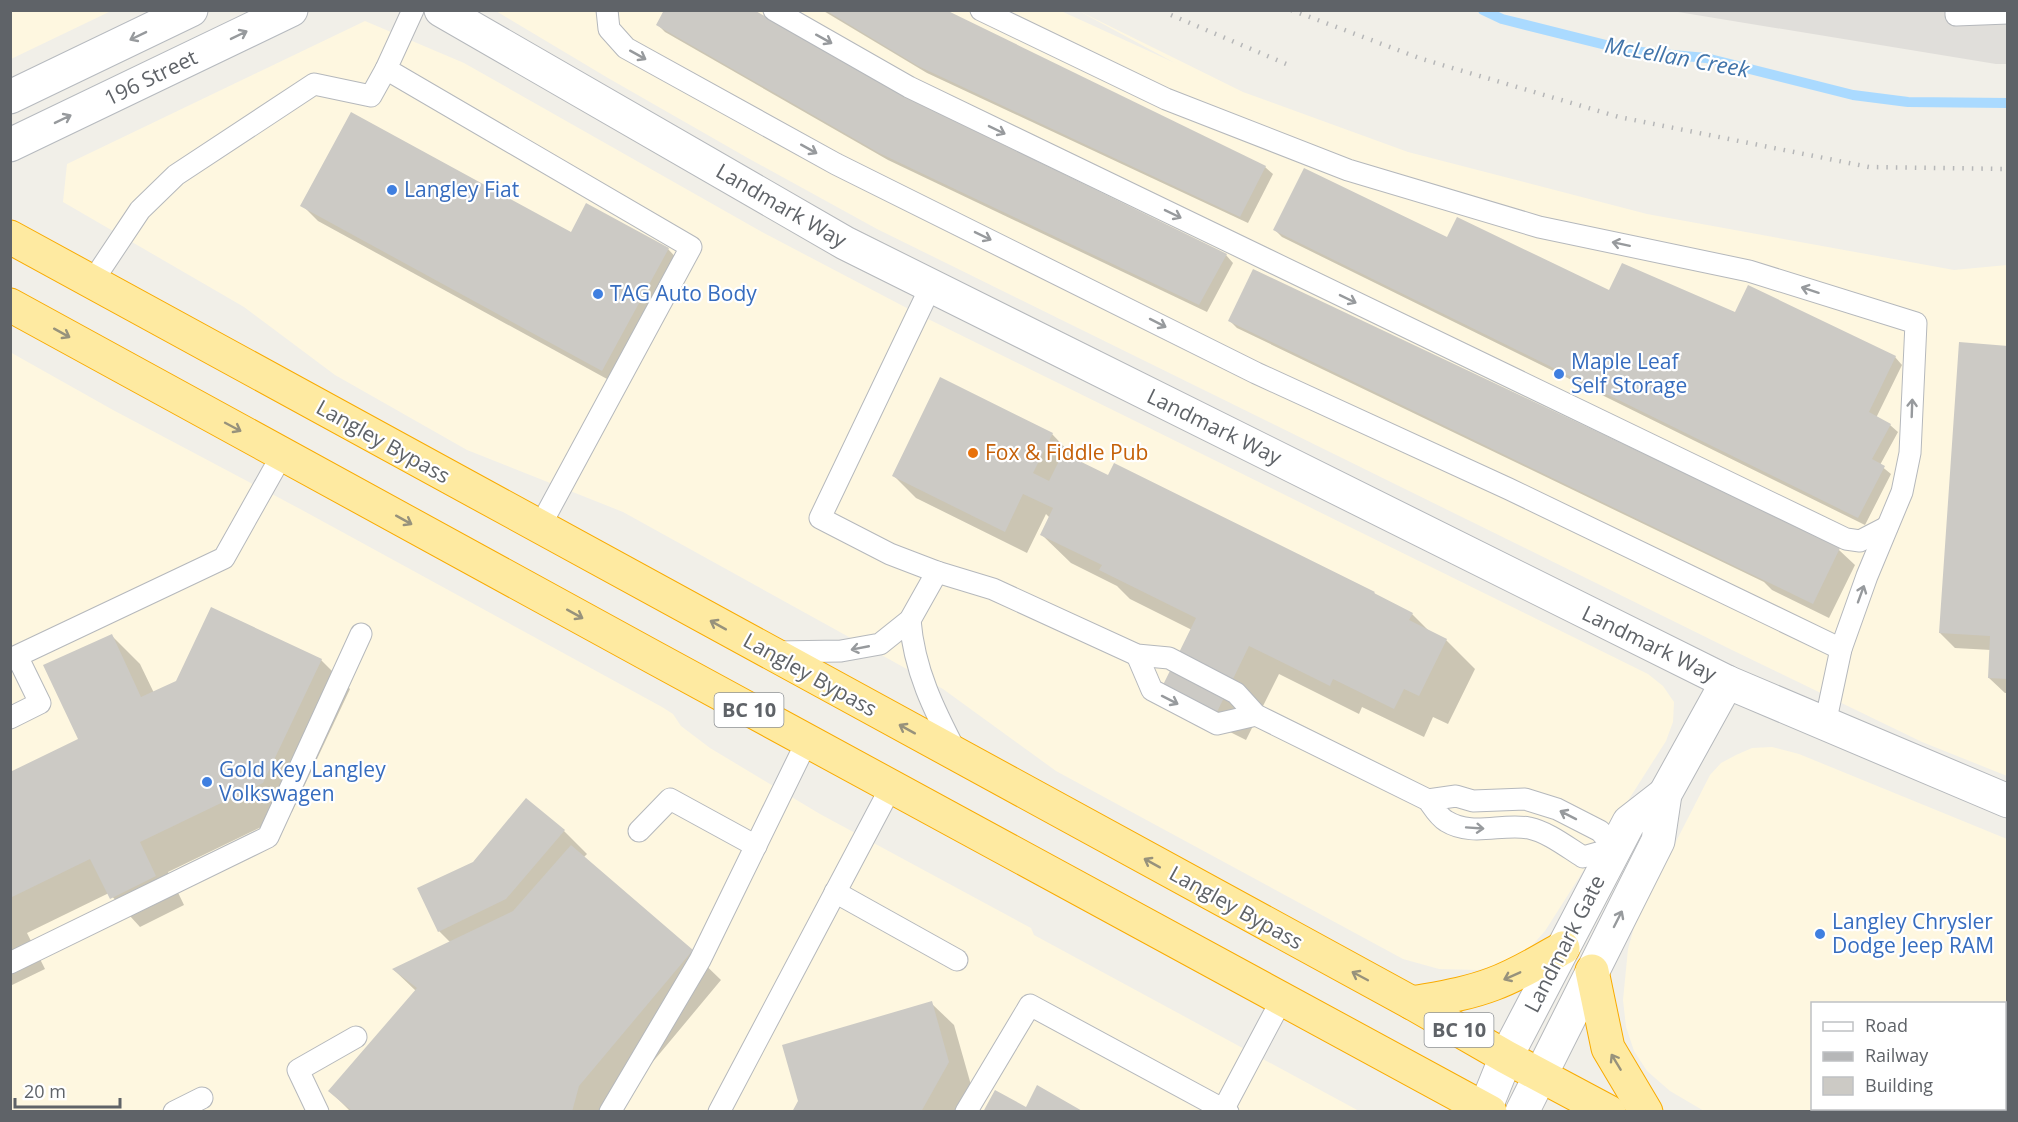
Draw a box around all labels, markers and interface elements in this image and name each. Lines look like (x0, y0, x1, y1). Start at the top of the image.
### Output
one-way arrow (230, 29, 248, 41)
water label: McLellan Creek (1603, 29, 1753, 84)
one-way arrow (130, 30, 148, 42)
one-way arrow (815, 34, 833, 45)
street label: 196 Street (99, 43, 202, 112)
one-way arrow (629, 49, 646, 61)
one-way arrow (54, 113, 72, 125)
one-way arrow (988, 124, 1006, 136)
one-way arrow (800, 143, 817, 155)
street label: Landmark Way (711, 156, 852, 254)
place label: Langley Fiat (404, 175, 519, 203)
marker: Langley Fiat (385, 183, 399, 197)
one-way arrow (1163, 209, 1181, 221)
one-way arrow (974, 231, 992, 242)
one-way arrow (1612, 238, 1631, 249)
place label: TAG Auto Body (610, 279, 757, 307)
one-way arrow (1801, 284, 1820, 295)
marker: TAG Auto Body (591, 287, 605, 301)
one-way arrow (1339, 294, 1357, 306)
one-way arrow (1148, 318, 1166, 330)
one-way arrow (53, 327, 70, 339)
place label: Maple Leaf Self Storage (1571, 347, 1687, 399)
marker: Maple Leaf Self Storage (1552, 367, 1566, 381)
street label: Landmark Way (1143, 381, 1287, 471)
street label: Langley Bypass (312, 393, 455, 489)
one-way arrow (1906, 398, 1917, 418)
one-way arrow (224, 421, 241, 433)
place label: Fox & Fiddle Pub (985, 438, 1148, 466)
marker: Fox & Fiddle Pub (966, 446, 980, 460)
one-way arrow (395, 514, 412, 526)
one-way arrow (1856, 585, 1867, 604)
street label: Landmark Way (1578, 598, 1722, 688)
one-way arrow (566, 608, 583, 620)
one-way arrow (710, 619, 727, 631)
street label: Langley Bypass (739, 626, 882, 722)
one-way arrow (851, 643, 870, 654)
road number: BC 10 (714, 693, 783, 727)
one-way arrow (1161, 694, 1179, 706)
one-way arrow (899, 723, 916, 735)
place label: Gold Key Langley Volkswagen (219, 755, 386, 807)
marker: Gold Key Langley Volkswagen (200, 775, 214, 789)
one-way arrow (1559, 808, 1577, 820)
one-way arrow (1465, 823, 1484, 834)
one-way arrow (1144, 857, 1161, 869)
street label: Langley Bypass (1165, 859, 1308, 955)
street label: Landmark Gate (1517, 870, 1611, 1017)
place label: Langley Chrysler Dodge Jeep RAM (1832, 907, 1994, 959)
one-way arrow (1613, 911, 1624, 929)
marker: Langley Chrysler Dodge Jeep RAM (1813, 927, 1827, 941)
one-way arrow (1352, 970, 1369, 982)
one-way arrow (1503, 971, 1521, 982)
legend (1811, 1002, 2006, 1110)
road number: BC 10 (1424, 1013, 1494, 1047)
text: Road (1865, 1013, 1908, 1037)
text: Railway (1865, 1043, 1929, 1067)
one-way arrow (1609, 1053, 1622, 1070)
scale bar (15, 1071, 120, 1109)
text: Building (1865, 1073, 1933, 1097)
text: 20 m (24, 1079, 66, 1103)

